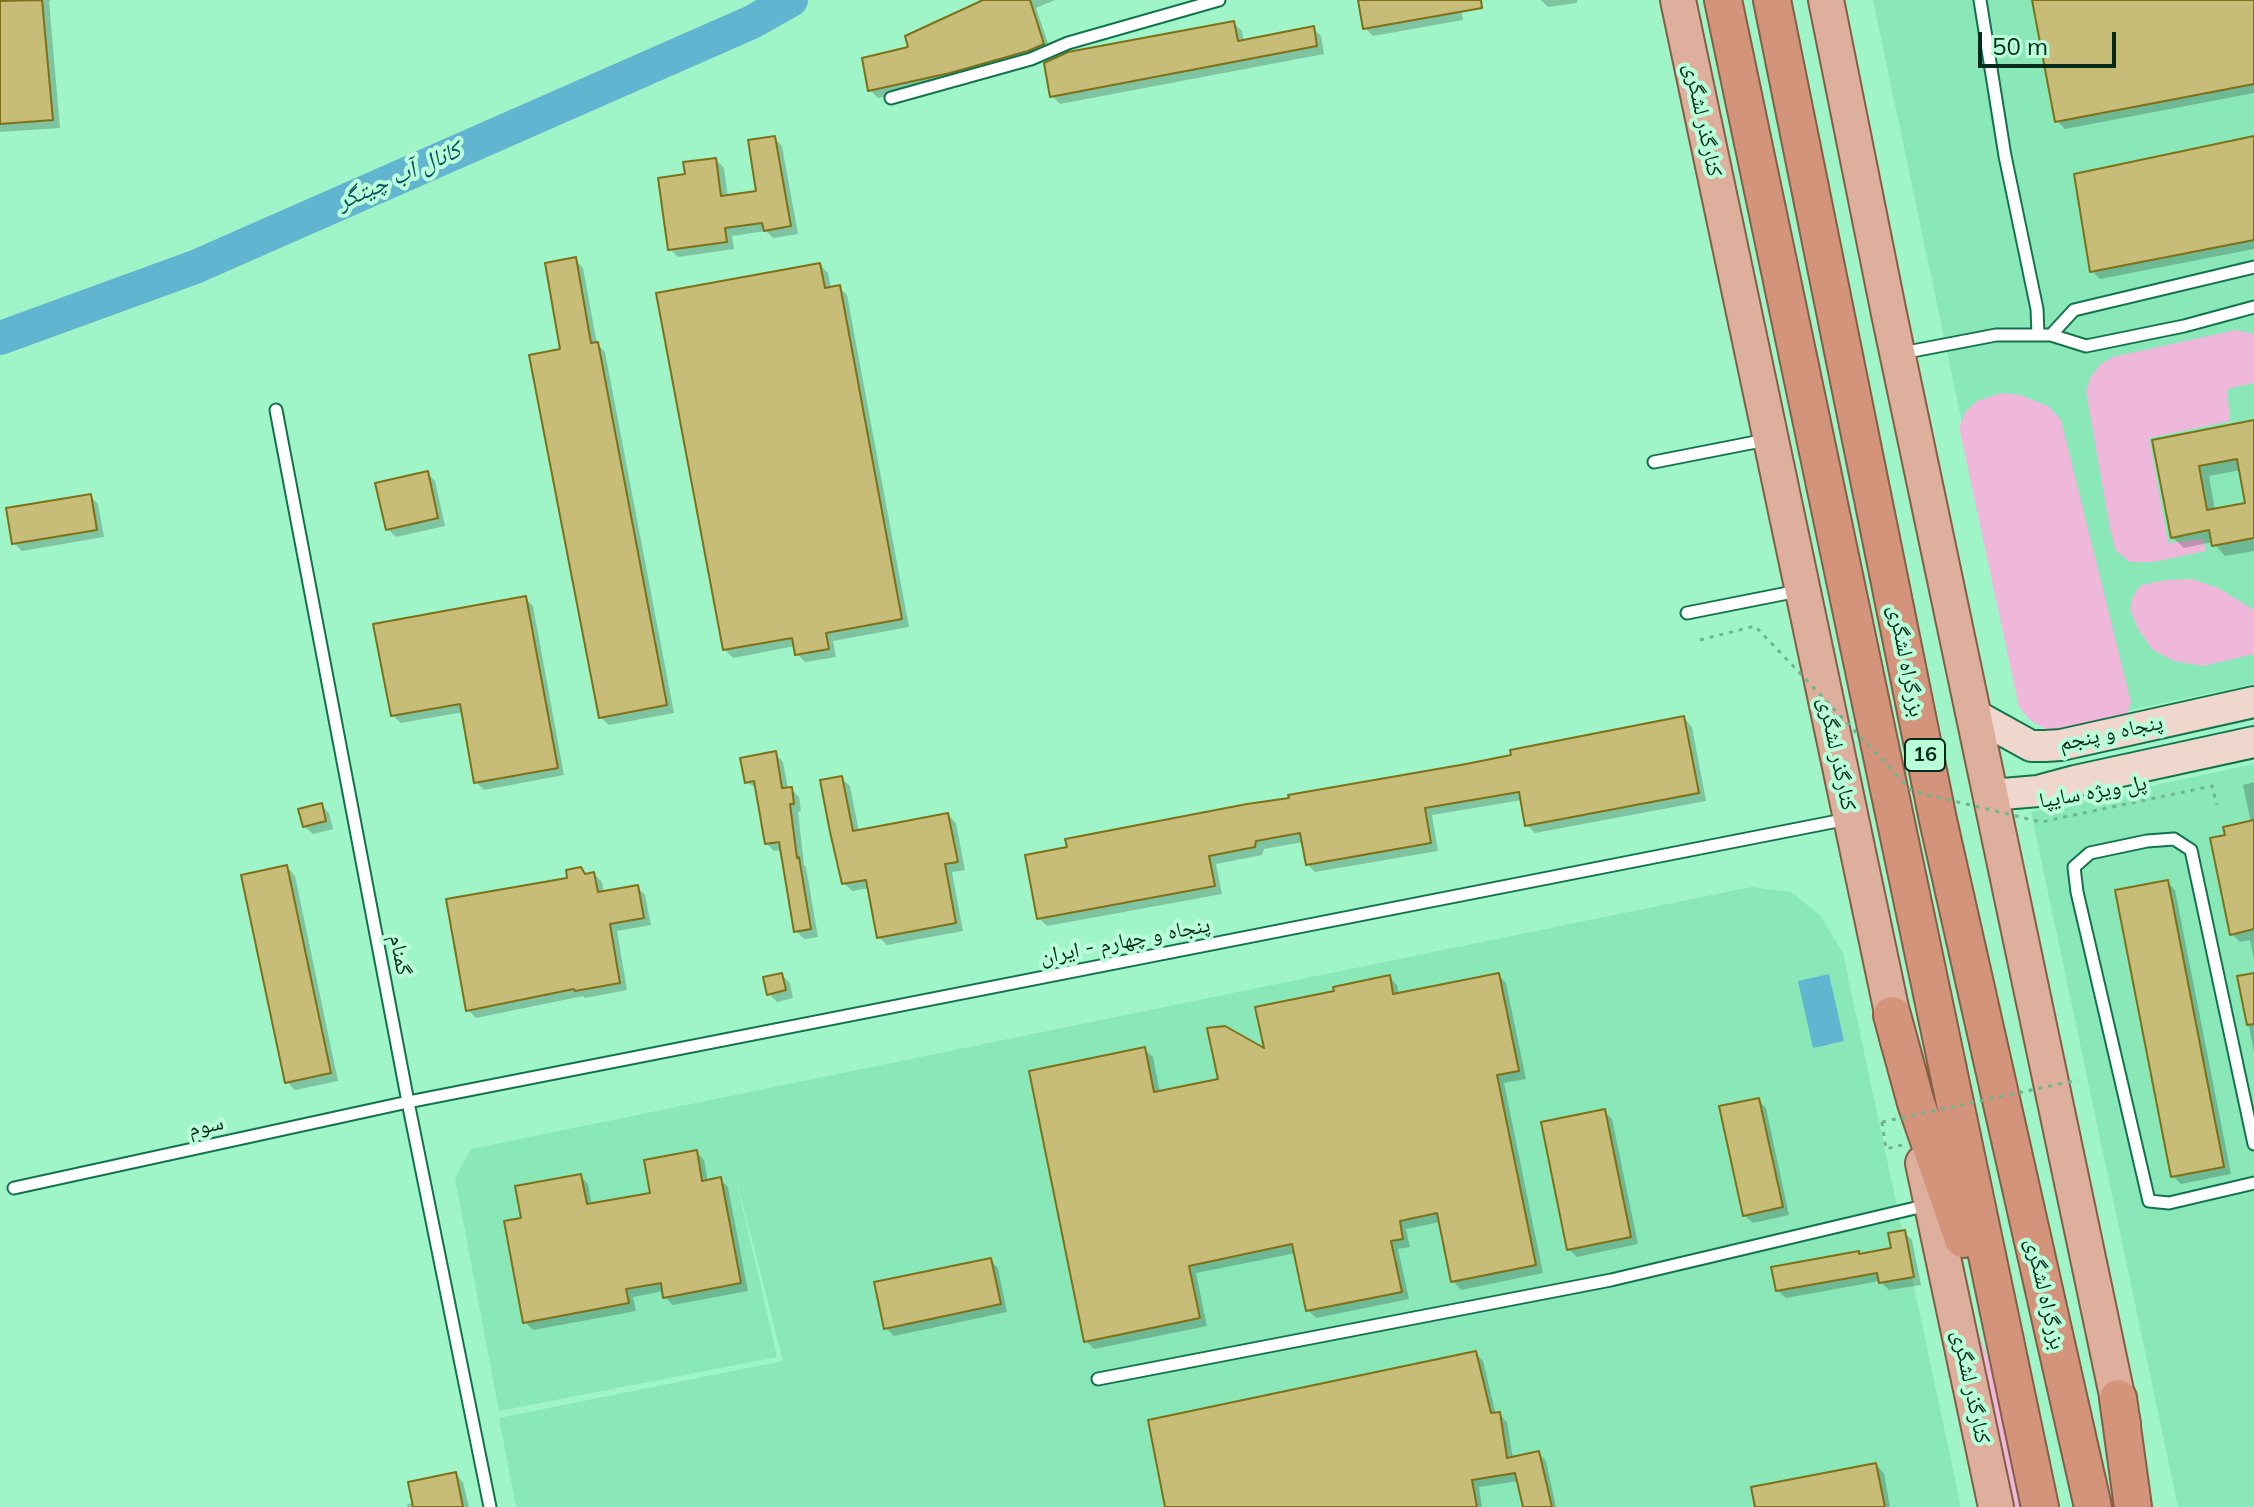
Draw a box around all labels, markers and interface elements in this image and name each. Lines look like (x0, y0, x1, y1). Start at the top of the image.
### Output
scale bar (1982, 16, 2120, 66)
text: 50 m (1992, 31, 2048, 61)
street label: کنارگذر لشگری (1678, 61, 1728, 179)
water label: کانال آب چیتگر (332, 136, 466, 216)
street label: بزرگراه لشگری (1882, 603, 1930, 719)
street label: کنارگذر لشگری (1812, 695, 1862, 813)
street label: پنجاه و پنجم (2057, 709, 2165, 757)
road number: 16 (1905, 739, 1945, 771)
street label: پل ویژه سایپا (2037, 770, 2149, 814)
street label: پنجاه و چهارم - ایران (1038, 912, 1212, 970)
street label: گمنام (383, 932, 417, 978)
street label: سوم (186, 1109, 226, 1143)
street label: بزرگراه لشگری (2019, 1236, 2071, 1352)
street label: کنارگذر لشگری (1946, 1328, 1996, 1446)

